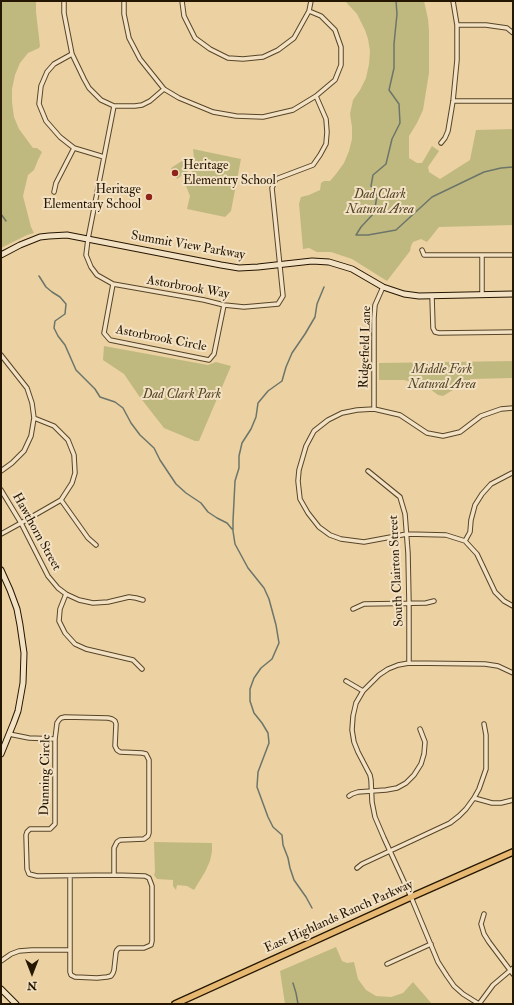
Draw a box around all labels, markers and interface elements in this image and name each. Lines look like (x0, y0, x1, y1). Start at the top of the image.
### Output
place label: Heritage Elementry School (183, 158, 276, 189)
marker: Heritage Elementry School (170, 168, 180, 178)
place label: Heritage Elementary School (43, 182, 141, 213)
park label: Dad Clark Natural Area (346, 187, 414, 218)
marker: Heritage Elementary School (144, 192, 154, 202)
street label: Summit View Parkway (130, 228, 246, 264)
street label: Astorbrook Way (145, 273, 231, 303)
street label: Ridgefield Lane (357, 305, 375, 389)
street label: Astorbrook Circle (114, 323, 208, 355)
park label: Middle Fork Natural Area (408, 362, 476, 393)
park label: Dad Clark Park (143, 387, 221, 403)
street label: Hawthorn Street (8, 490, 64, 574)
street label: South Clairton Street (386, 515, 408, 627)
street label: Dunning Circle (37, 734, 55, 816)
street label: East Highlands Ranch Parkway (262, 877, 416, 957)
north arrow (12, 953, 52, 993)
text: N (27, 979, 37, 992)

